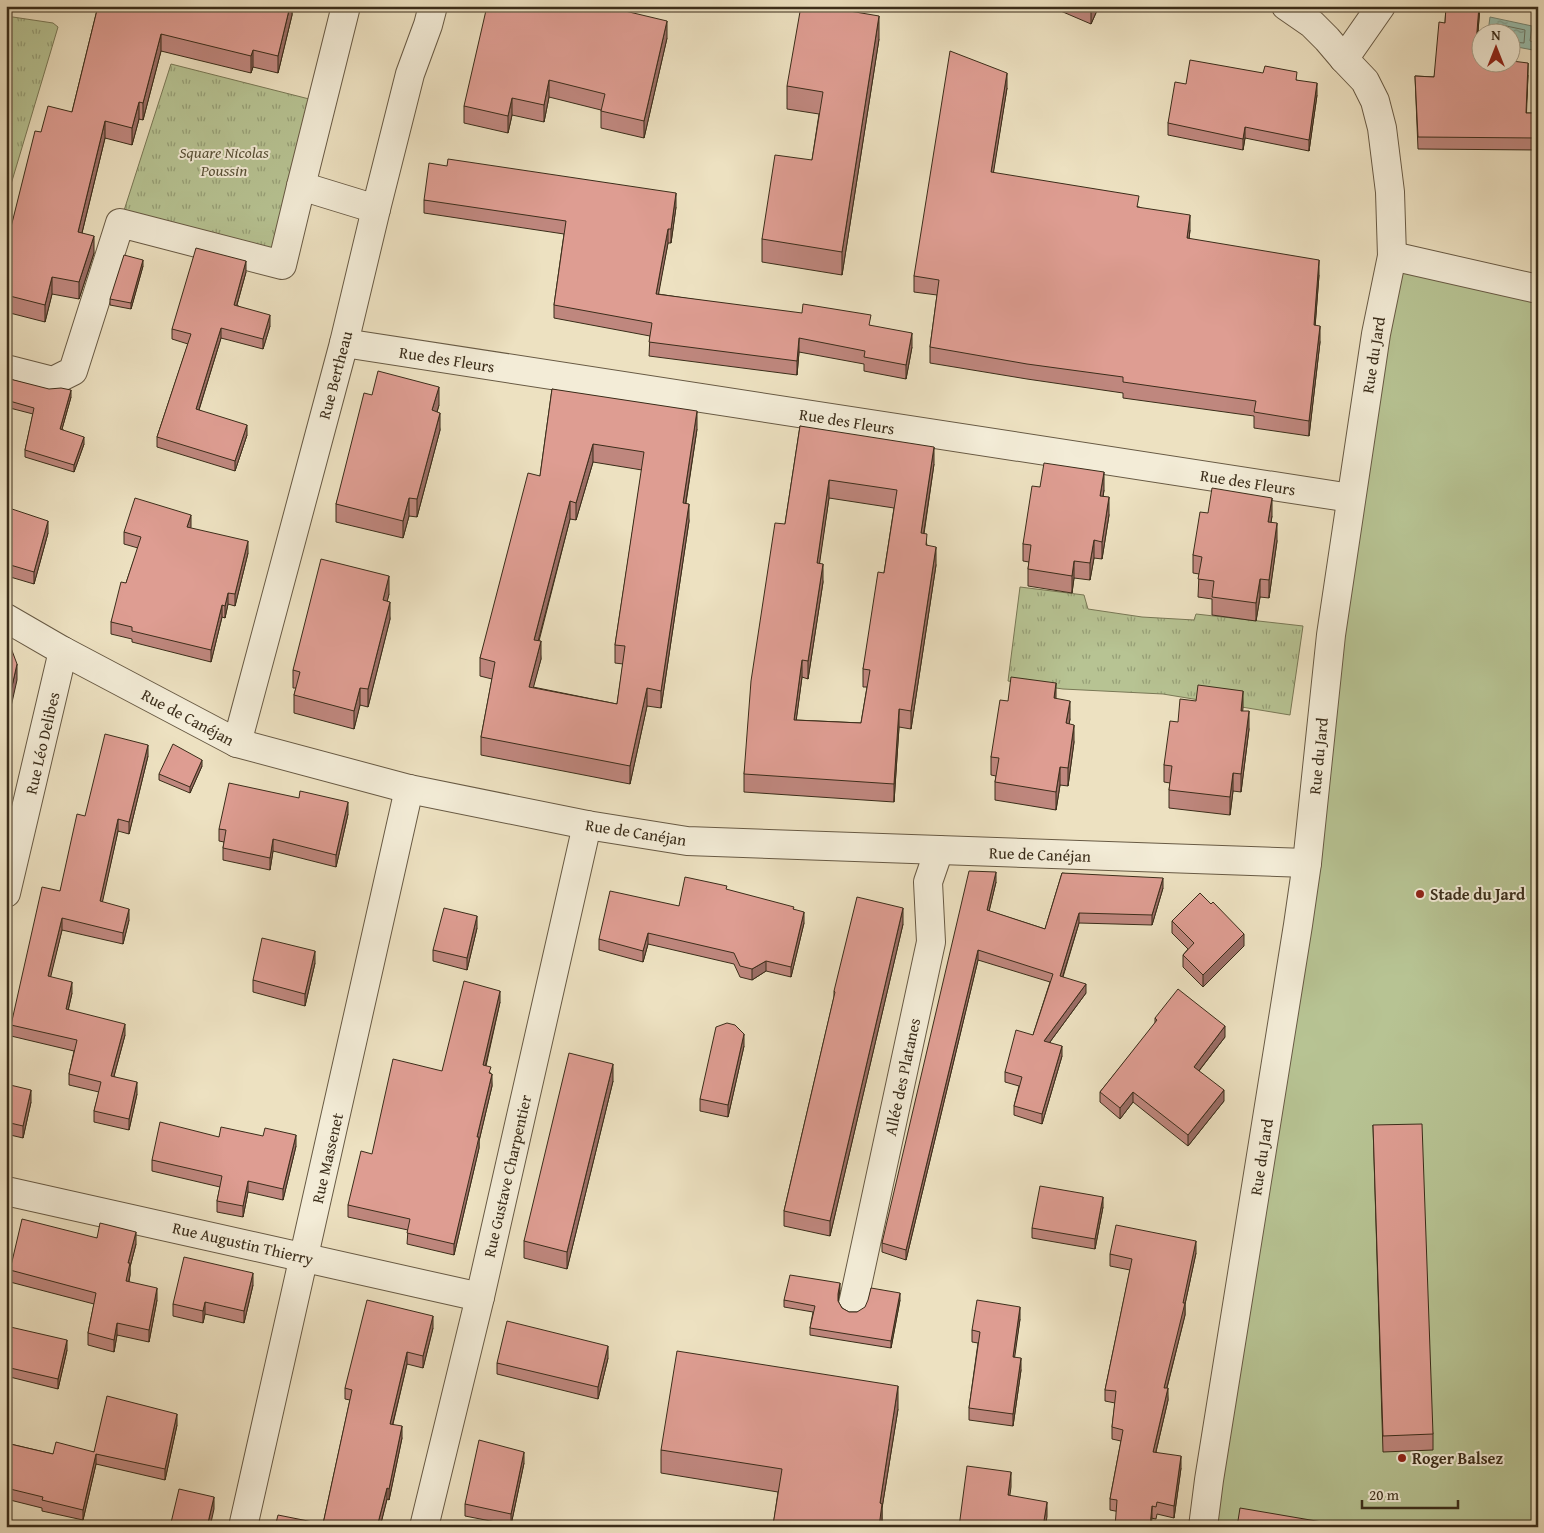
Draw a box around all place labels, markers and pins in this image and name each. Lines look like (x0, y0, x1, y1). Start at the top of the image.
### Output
place label: Stade du Jard (1430, 882, 1526, 906)
marker: Stade du Jard (1414, 888, 1426, 900)
place label: Roger Balsez (1412, 1446, 1503, 1470)
marker: Roger Balsez (1396, 1452, 1408, 1464)

